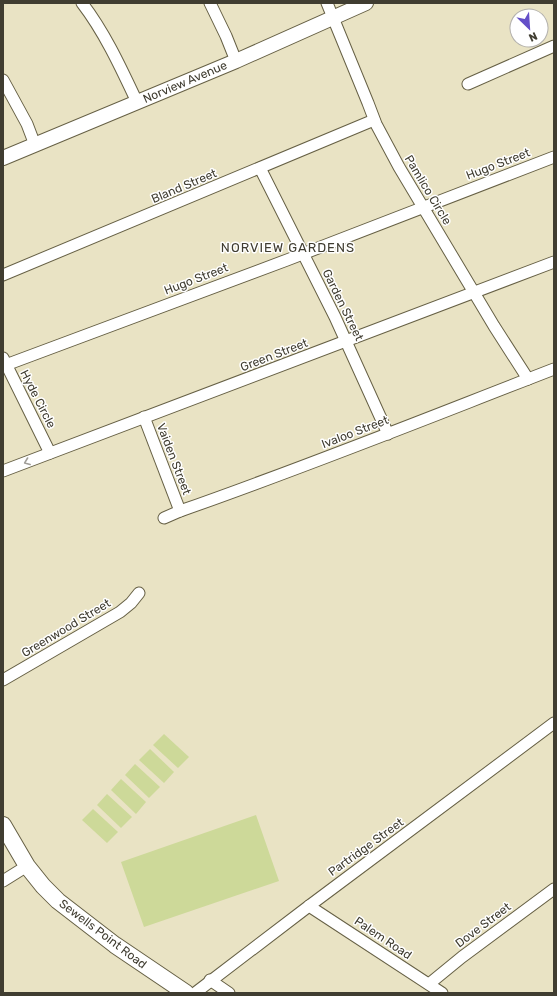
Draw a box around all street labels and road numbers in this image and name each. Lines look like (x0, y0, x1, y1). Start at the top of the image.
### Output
street label: Norview Avenue (141, 58, 229, 106)
street label: Hugo Street (464, 145, 532, 183)
street label: Pamlico Circle (402, 153, 454, 228)
street label: Bland Street (149, 166, 219, 206)
street label: Hugo Street (162, 260, 230, 298)
street label: Garden Street (320, 267, 367, 343)
street label: Green Street (238, 336, 310, 374)
street label: Hyde Circle (17, 368, 59, 431)
street label: Ivaloo Street (320, 413, 391, 451)
street label: Vaiden Street (154, 421, 194, 497)
street label: Greenwood Street (19, 596, 113, 660)
street label: Partridge Street (326, 815, 407, 879)
street label: Sewells Point Road (57, 897, 149, 971)
street label: Dove Street (453, 899, 514, 950)
street label: Palem Road (352, 914, 414, 962)

